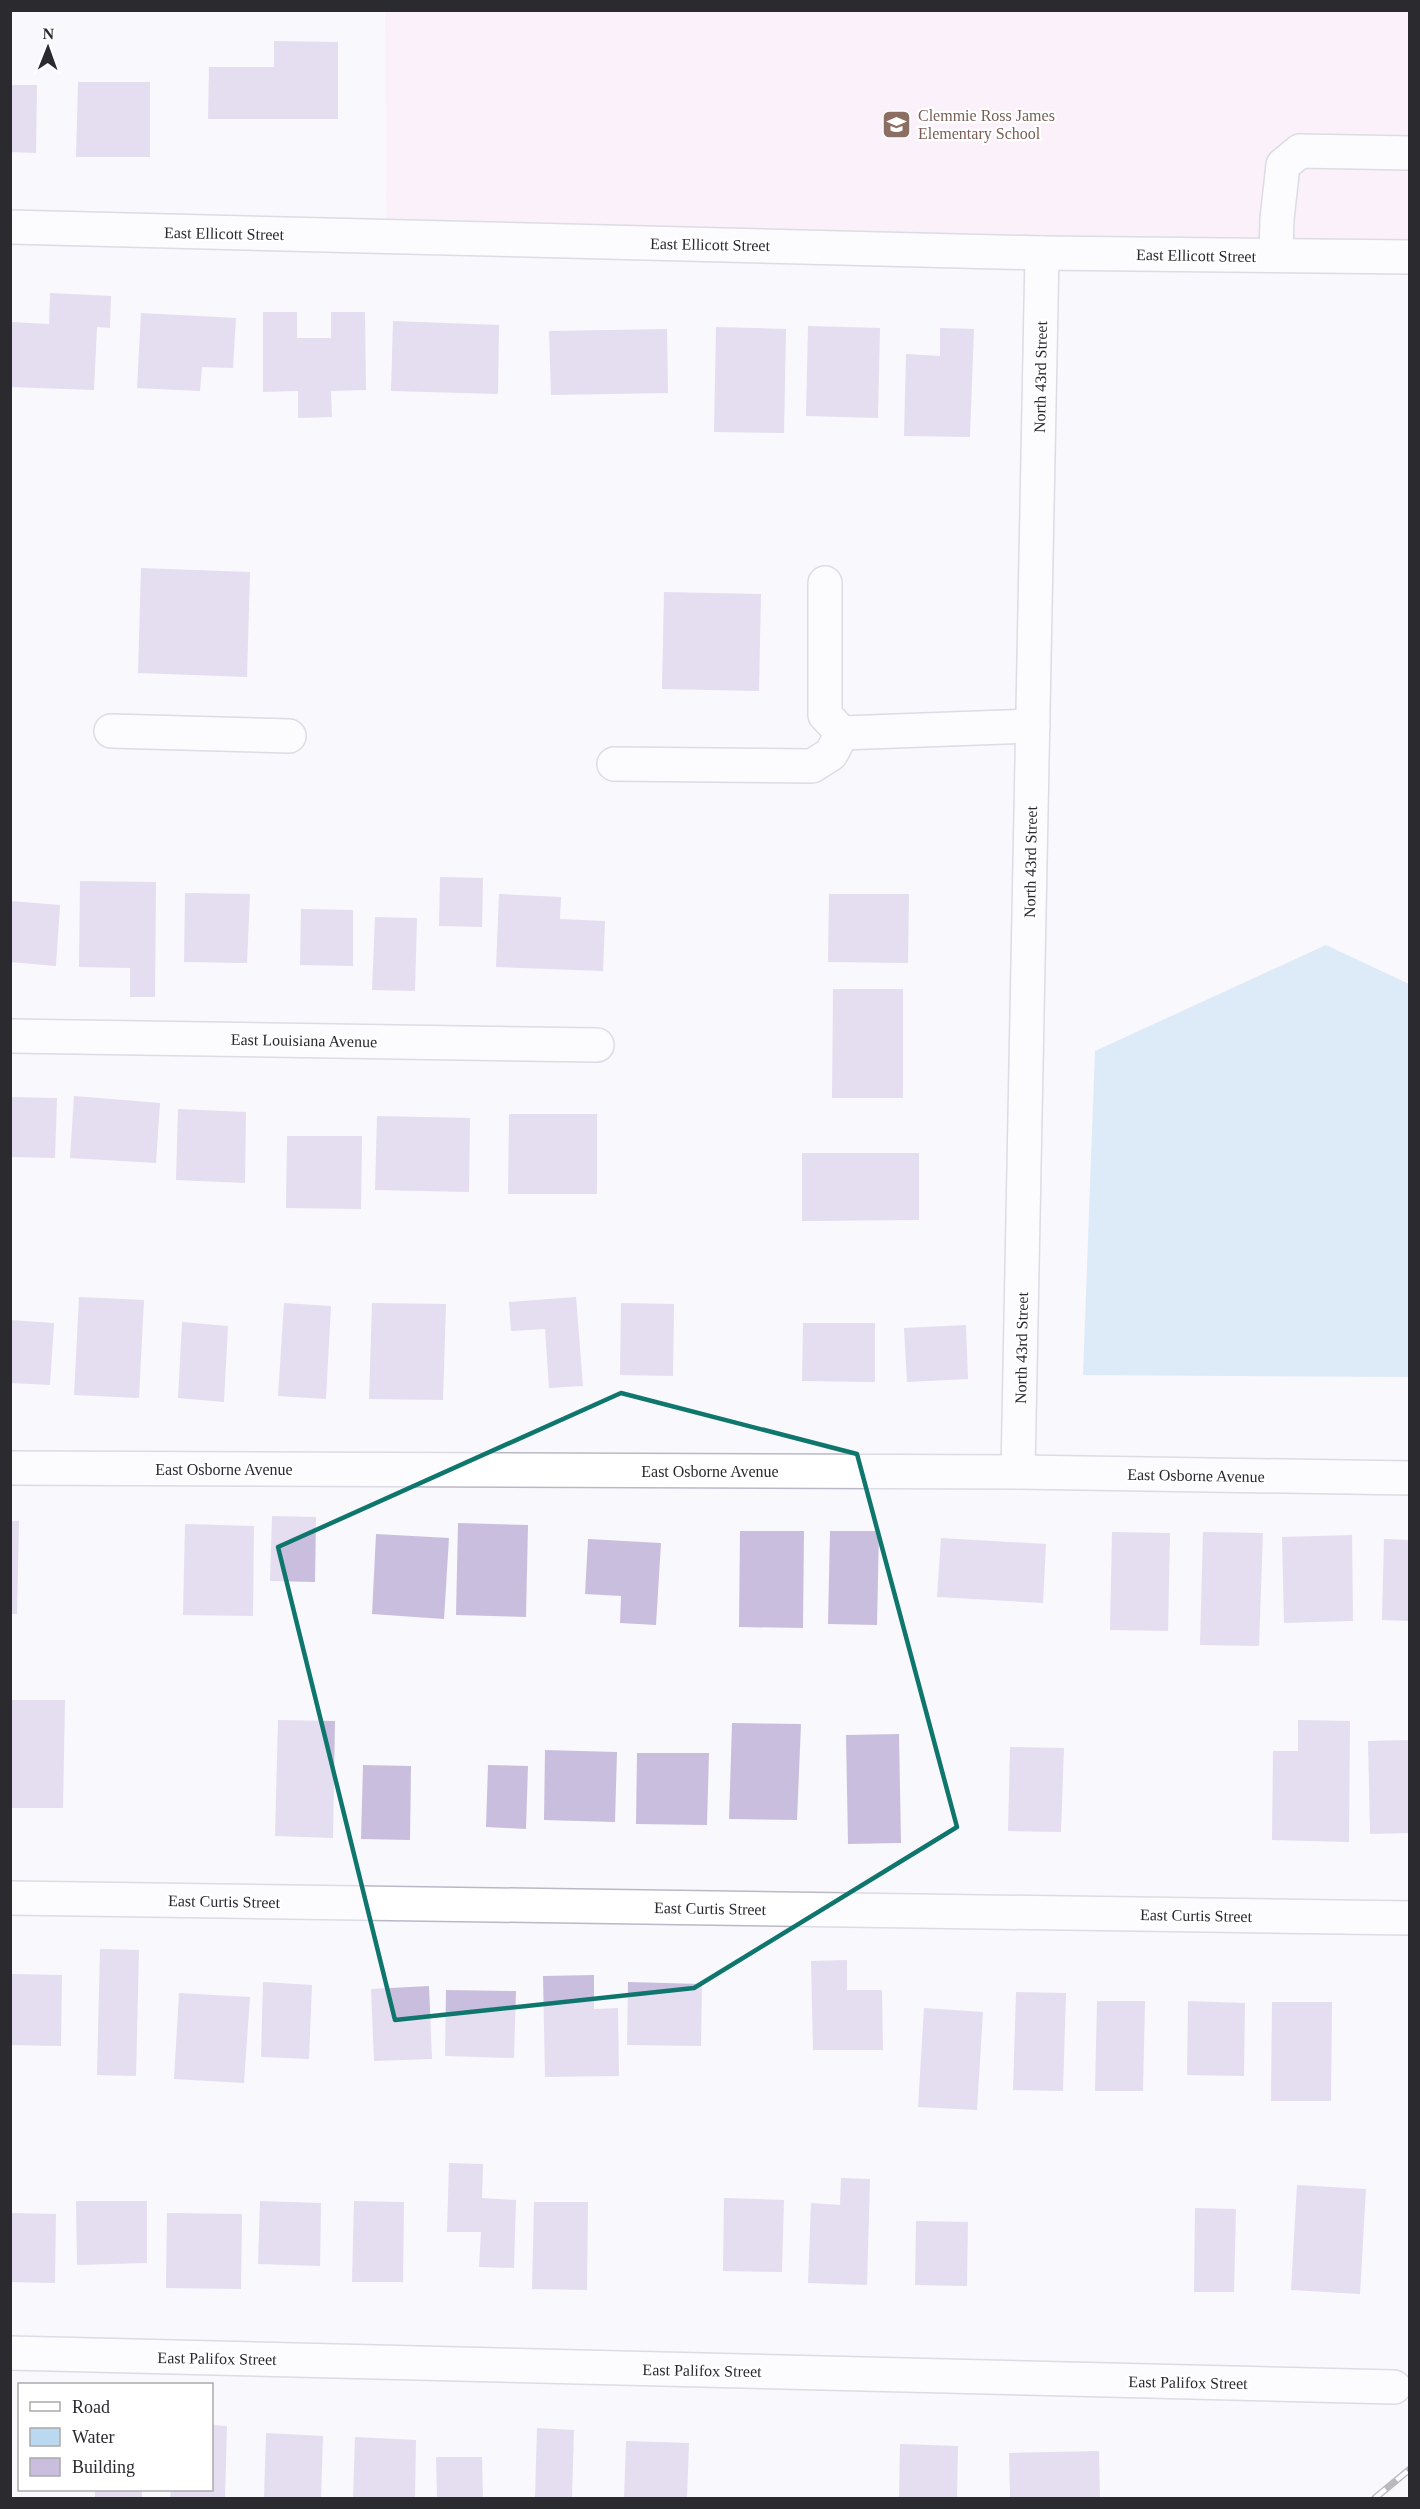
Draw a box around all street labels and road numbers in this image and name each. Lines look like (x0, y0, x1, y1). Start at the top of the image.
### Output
street label: East Ellicott Street (164, 224, 285, 243)
street label: East Ellicott Street (650, 235, 771, 254)
street label: East Ellicott Street (1136, 246, 1257, 265)
street label: North 43rd Street (1031, 320, 1050, 433)
street label: North 43rd Street (1021, 805, 1040, 918)
street label: East Louisiana Avenue (231, 1031, 377, 1050)
street label: North 43rd Street (1012, 1291, 1031, 1404)
street label: East Osborne Avenue (155, 1461, 293, 1478)
street label: East Osborne Avenue (641, 1463, 779, 1480)
street label: East Osborne Avenue (1127, 1466, 1265, 1485)
street label: East Curtis Street (168, 1892, 281, 1911)
street label: East Curtis Street (654, 1899, 767, 1918)
street label: East Curtis Street (1140, 1906, 1253, 1925)
street label: East Palifox Street (157, 2349, 277, 2368)
street label: East Palifox Street (642, 2361, 762, 2380)
street label: East Palifox Street (1128, 2373, 1248, 2392)

